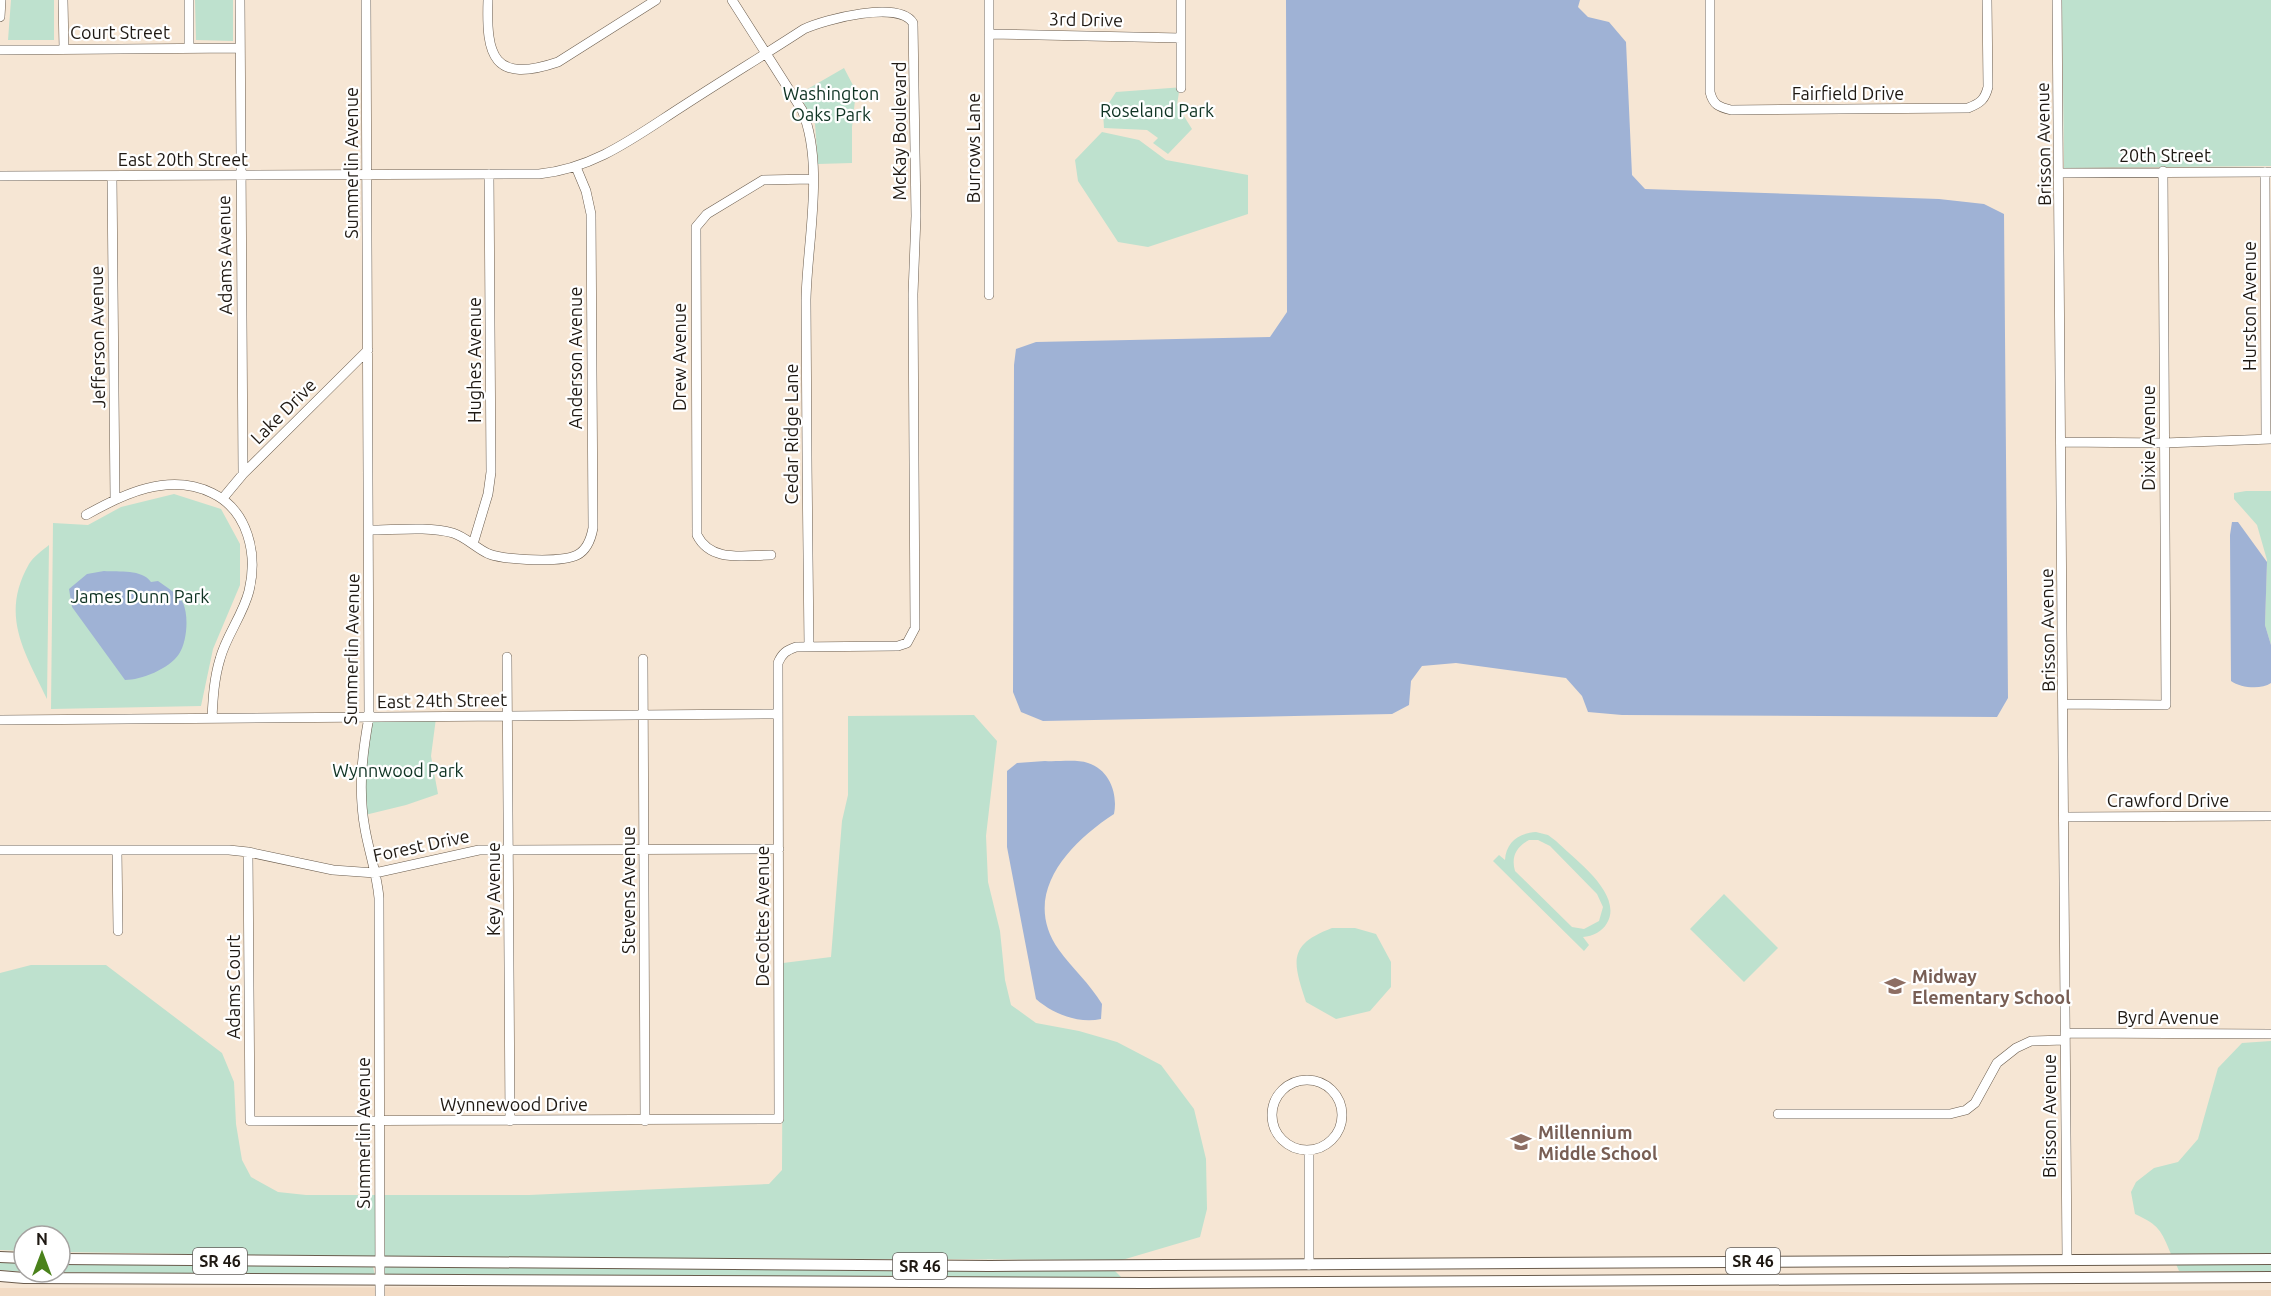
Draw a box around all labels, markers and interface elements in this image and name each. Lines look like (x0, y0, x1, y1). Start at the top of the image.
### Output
street label: 3rd Drive (1049, 8, 1123, 30)
street label: Court Street (70, 22, 170, 42)
street label: McKay Boulevard (889, 61, 909, 201)
street label: Brisson Avenue (2032, 82, 2054, 206)
park label: Washington Oaks Park (783, 83, 879, 124)
street label: Fairfield Drive (1792, 83, 1904, 103)
street label: Summerlin Avenue (341, 87, 361, 239)
street label: Burrows Lane (963, 93, 983, 203)
park label: Roseland Park (1100, 100, 1214, 120)
street label: 20th Street (2119, 145, 2211, 165)
street label: East 20th Street (118, 149, 248, 169)
street label: Adams Avenue (213, 195, 235, 315)
street label: Hurston Avenue (2239, 241, 2259, 371)
street label: Jefferson Avenue (86, 266, 108, 408)
street label: Anderson Avenue (565, 287, 585, 429)
street label: Hughes Avenue (464, 297, 484, 423)
street label: Drew Avenue (669, 303, 689, 411)
street label: Cedar Ridge Lane (781, 364, 801, 504)
street label: Lake Drive (246, 374, 320, 448)
street label: Dixie Avenue (2138, 385, 2158, 491)
street label: Brisson Avenue (2036, 568, 2058, 692)
street label: Summerlin Avenue (340, 573, 362, 725)
park label: James Dunn Park (71, 586, 209, 606)
street label: East 24th Street (377, 689, 507, 711)
park label: Wynnwood Park (332, 760, 464, 780)
street label: Crawford Drive (2107, 790, 2229, 810)
street label: Forest Drive (371, 825, 471, 865)
street label: Stevens Avenue (618, 826, 638, 954)
street label: Key Avenue (483, 842, 503, 936)
street label: DeCottes Avenue (752, 846, 772, 986)
street label: Adams Court (223, 935, 243, 1039)
place label: Midway Elementary School (1912, 966, 2071, 1007)
school or university icon: Midway Elementary School (1883, 974, 1907, 998)
street label: Byrd Avenue (2117, 1007, 2219, 1027)
street label: Brisson Avenue (2039, 1054, 2059, 1178)
street label: Summerlin Avenue (353, 1057, 373, 1209)
street label: Wynnewood Drive (440, 1094, 588, 1114)
place label: Millennium Middle School (1538, 1122, 1658, 1163)
school or university icon: Millennium Middle School (1509, 1130, 1533, 1154)
north arrow (12, 1224, 72, 1284)
text: N (36, 1230, 48, 1248)
road number: SR 46 (193, 1248, 247, 1274)
road number: SR 46 (1726, 1248, 1780, 1274)
road number: SR 46 (893, 1253, 947, 1279)

